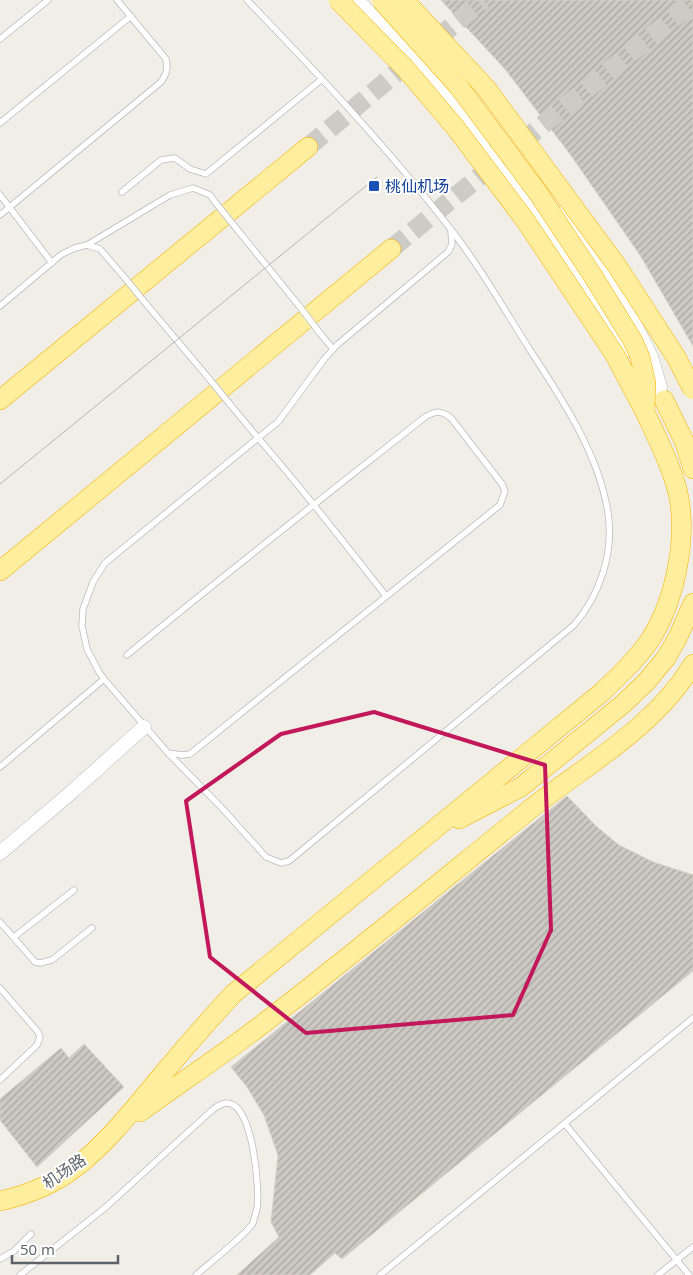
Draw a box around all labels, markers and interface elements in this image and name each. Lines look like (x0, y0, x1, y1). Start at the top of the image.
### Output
place label: 桃仙机场 (385, 175, 449, 197)
marker: 桃仙机场 (367, 179, 381, 193)
street label: 机场路 (38, 1148, 90, 1194)
scale bar (12, 1232, 119, 1264)
text: 50 m (20, 1239, 55, 1259)

